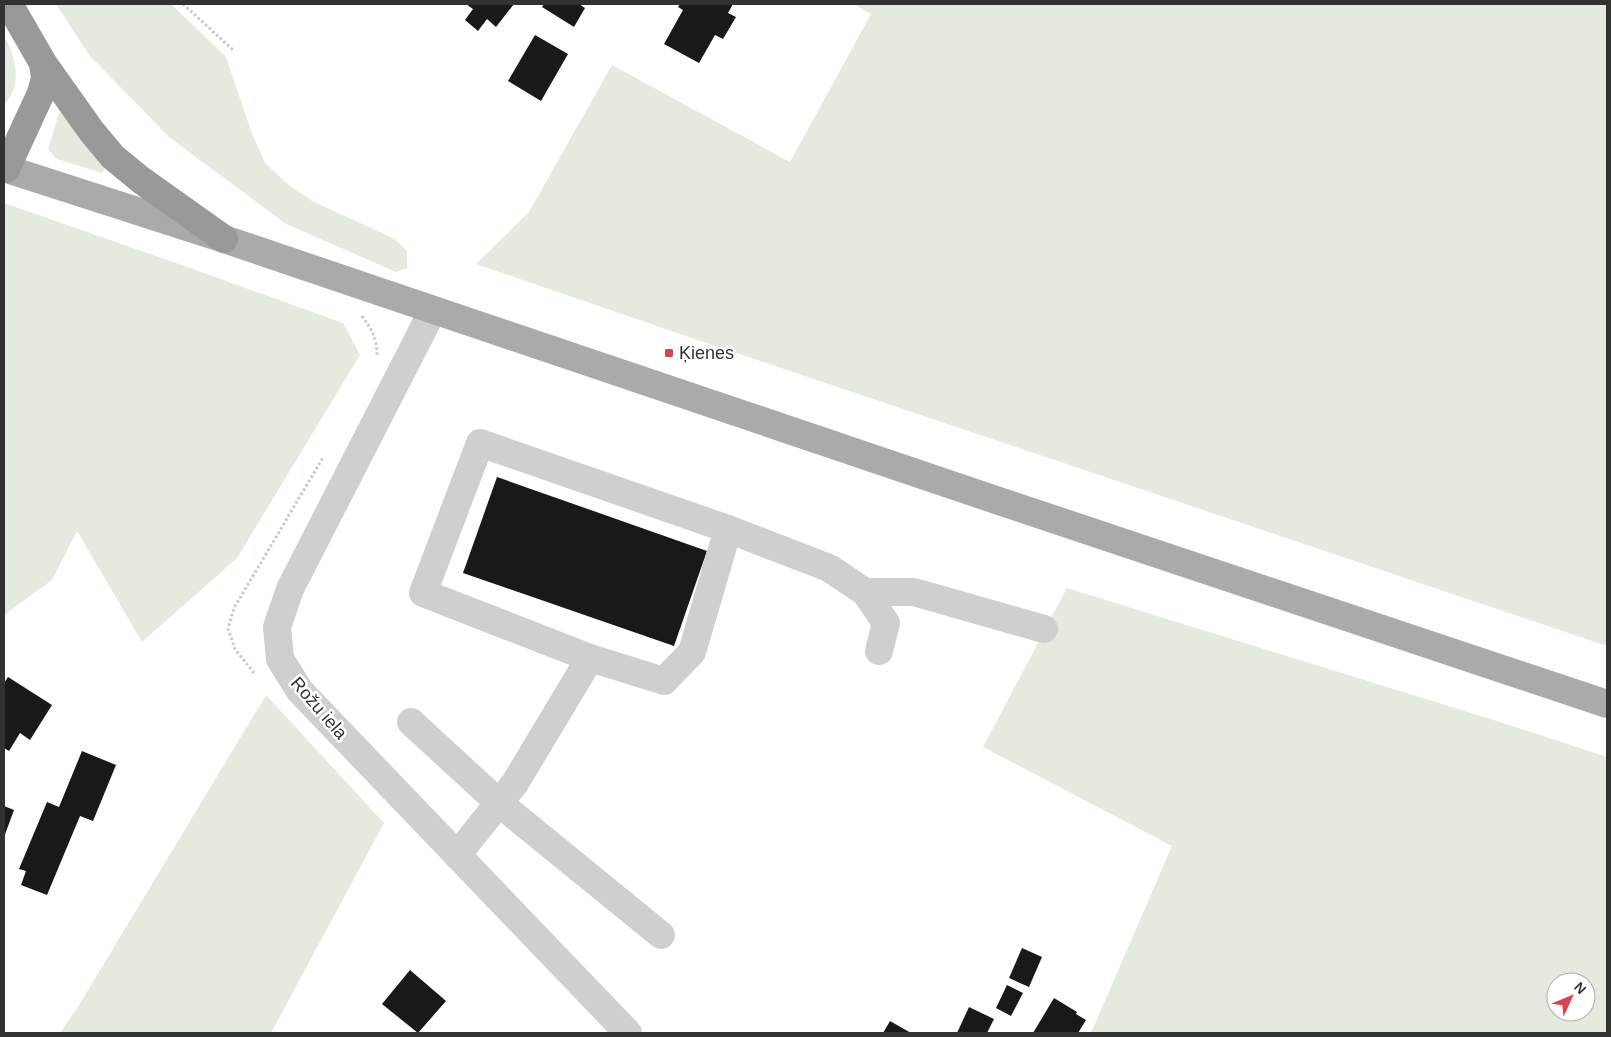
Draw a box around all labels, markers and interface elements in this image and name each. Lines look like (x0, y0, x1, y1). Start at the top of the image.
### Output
place label: Ķienes (679, 343, 734, 363)
marker: Ķienes (663, 347, 675, 359)
street label: Rožu iela (287, 673, 352, 744)
north arrow (1546, 972, 1596, 1022)
text: N (1571, 979, 1590, 997)

